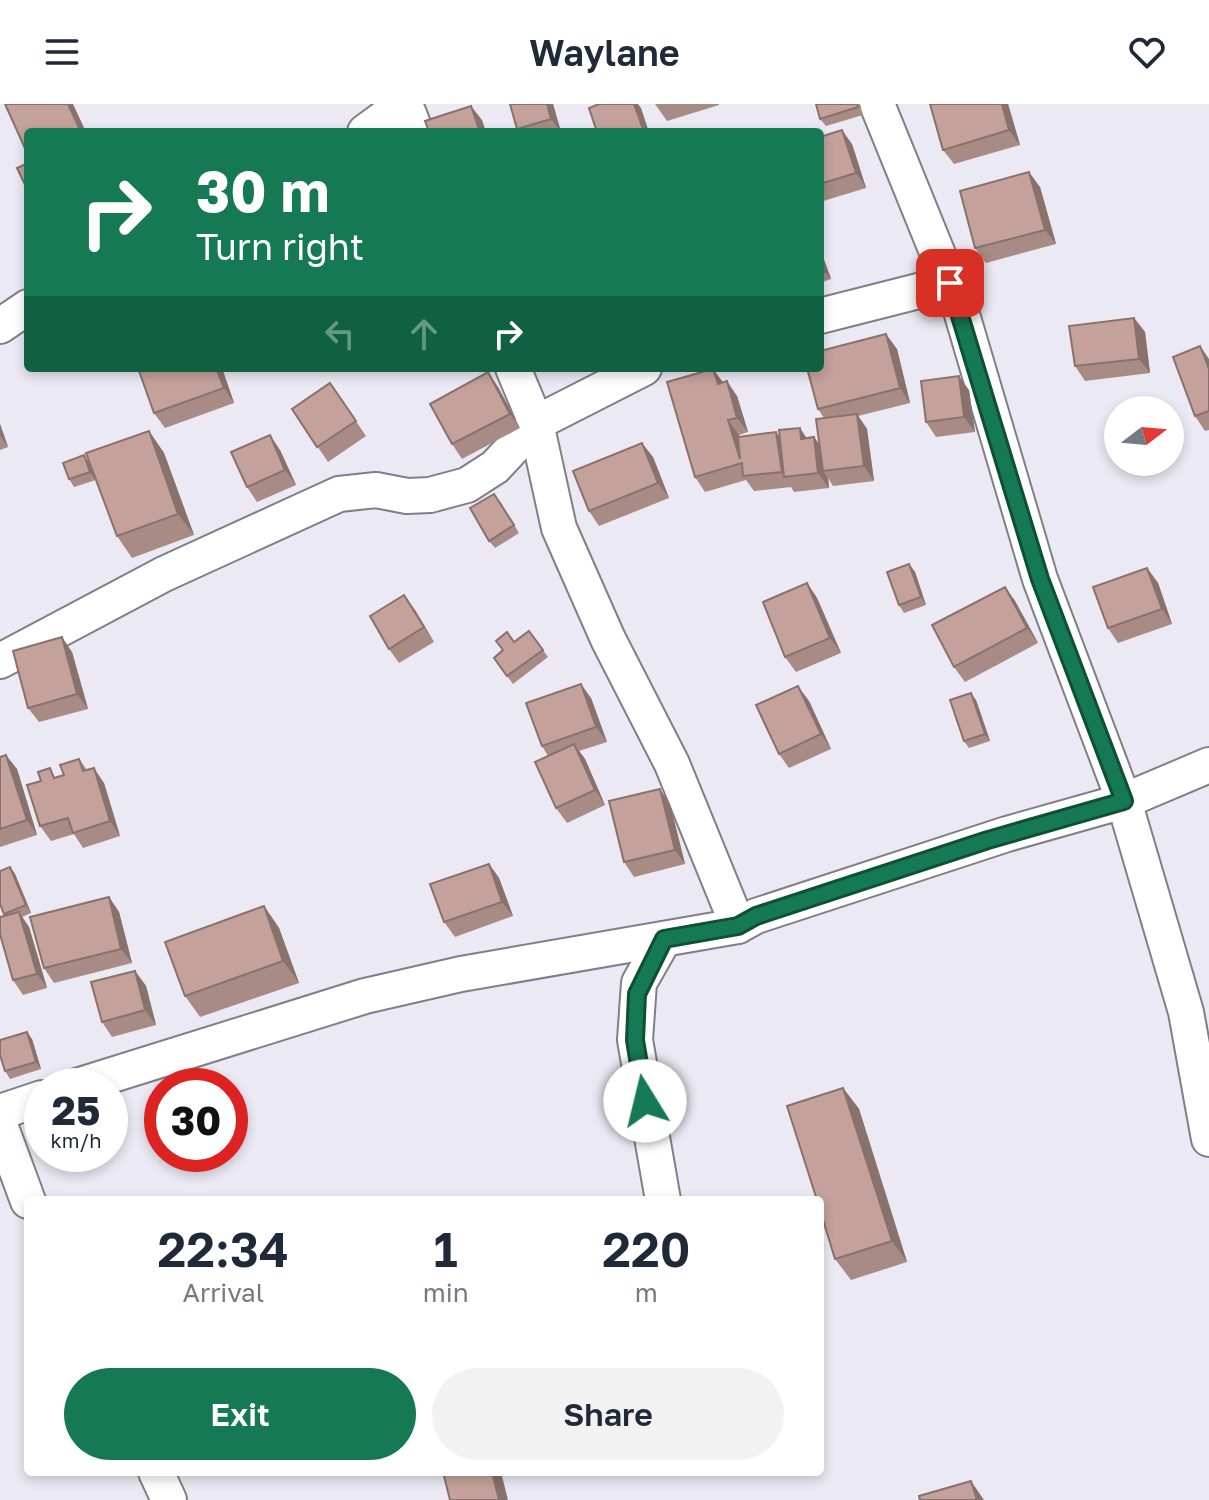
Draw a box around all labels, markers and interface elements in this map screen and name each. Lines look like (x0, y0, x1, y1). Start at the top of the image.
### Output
icon: menu (40, 30, 84, 74)
icon: heart (1125, 30, 1169, 74)
text: Waylane (529, 31, 680, 74)
text: 30 m (196, 157, 330, 224)
icon: right (64, 160, 168, 264)
text: Turn right (196, 225, 364, 268)
pin (916, 249, 984, 317)
icon: arrive (928, 261, 972, 305)
icon: left (318, 312, 362, 356)
icon: ahead (402, 312, 446, 356)
icon: right (486, 312, 530, 356)
north arrow (1104, 396, 1184, 476)
map controls (1104, 396, 1184, 476)
position arrow (603, 1059, 687, 1143)
speed limit sign: 30 (144, 1068, 248, 1172)
text: 25 (52, 1086, 100, 1134)
text: km/h (51, 1128, 101, 1152)
text: 22:34 (158, 1220, 289, 1278)
text: 1 (434, 1220, 458, 1278)
text: 220 (602, 1220, 690, 1278)
text: Arrival (183, 1277, 264, 1308)
text: min (423, 1277, 469, 1308)
text: m (635, 1277, 658, 1308)
button: Exit (64, 1368, 416, 1460)
button: Share (432, 1368, 784, 1460)

